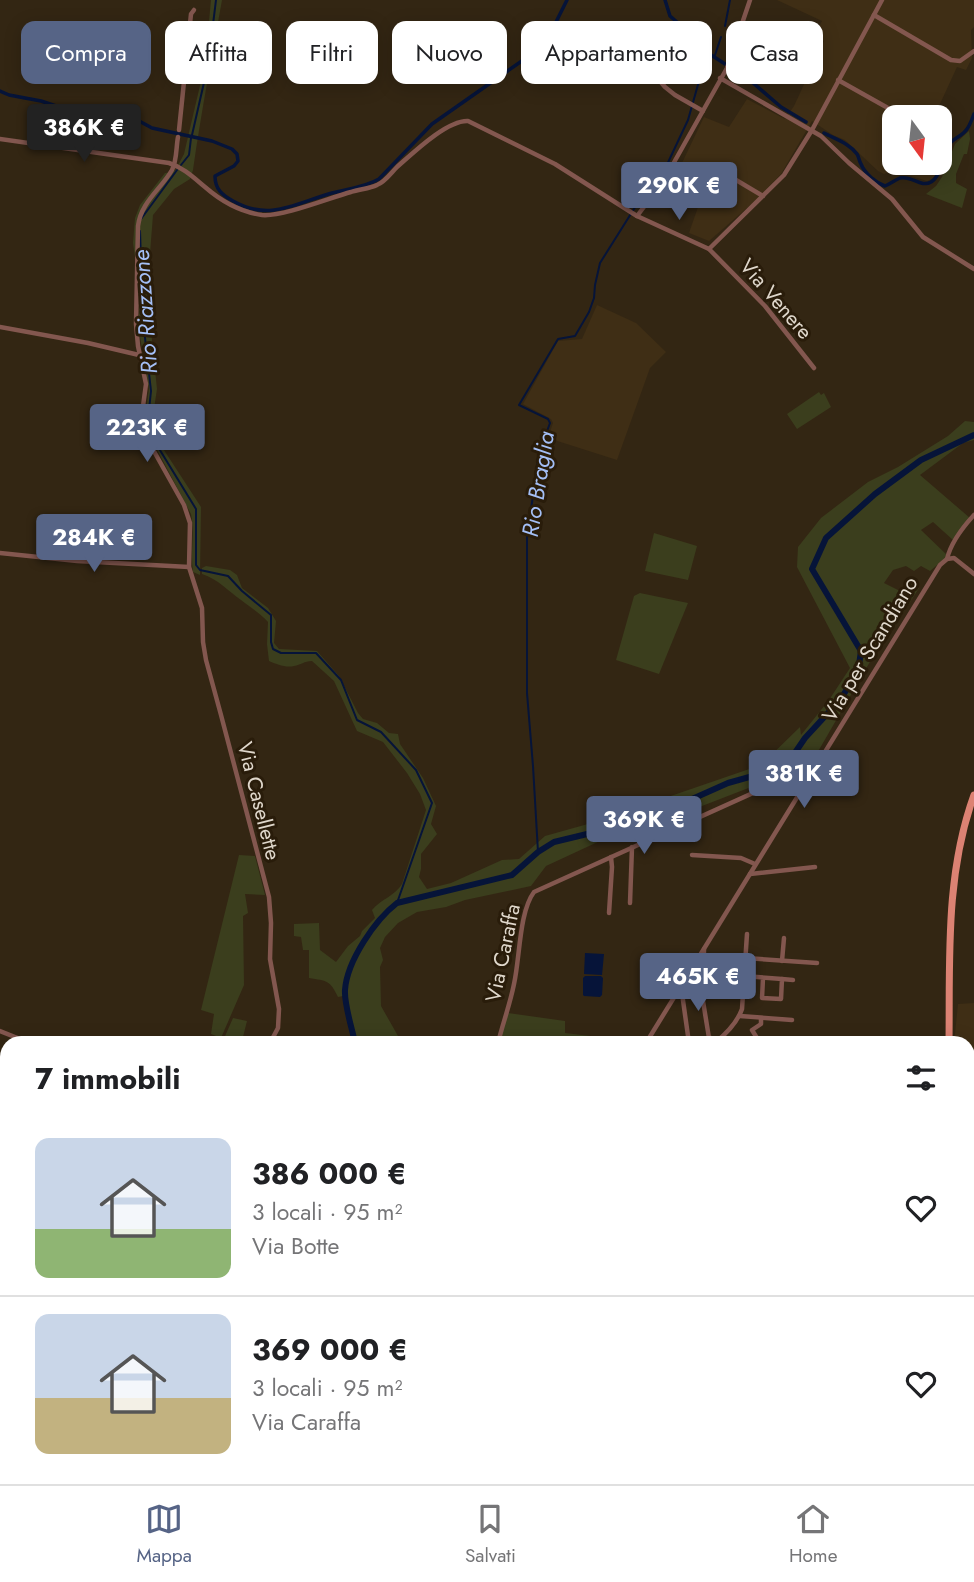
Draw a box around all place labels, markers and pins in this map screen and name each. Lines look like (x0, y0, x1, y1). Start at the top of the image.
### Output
pin: 386K € (27, 104, 141, 164)
pin: 290K € (622, 162, 736, 222)
pin: 223K € (90, 405, 204, 464)
pin: 284K € (37, 514, 151, 574)
pin: 381K € (747, 750, 861, 810)
pin: 369K € (587, 796, 701, 856)
pin: 465K € (641, 954, 755, 1013)

